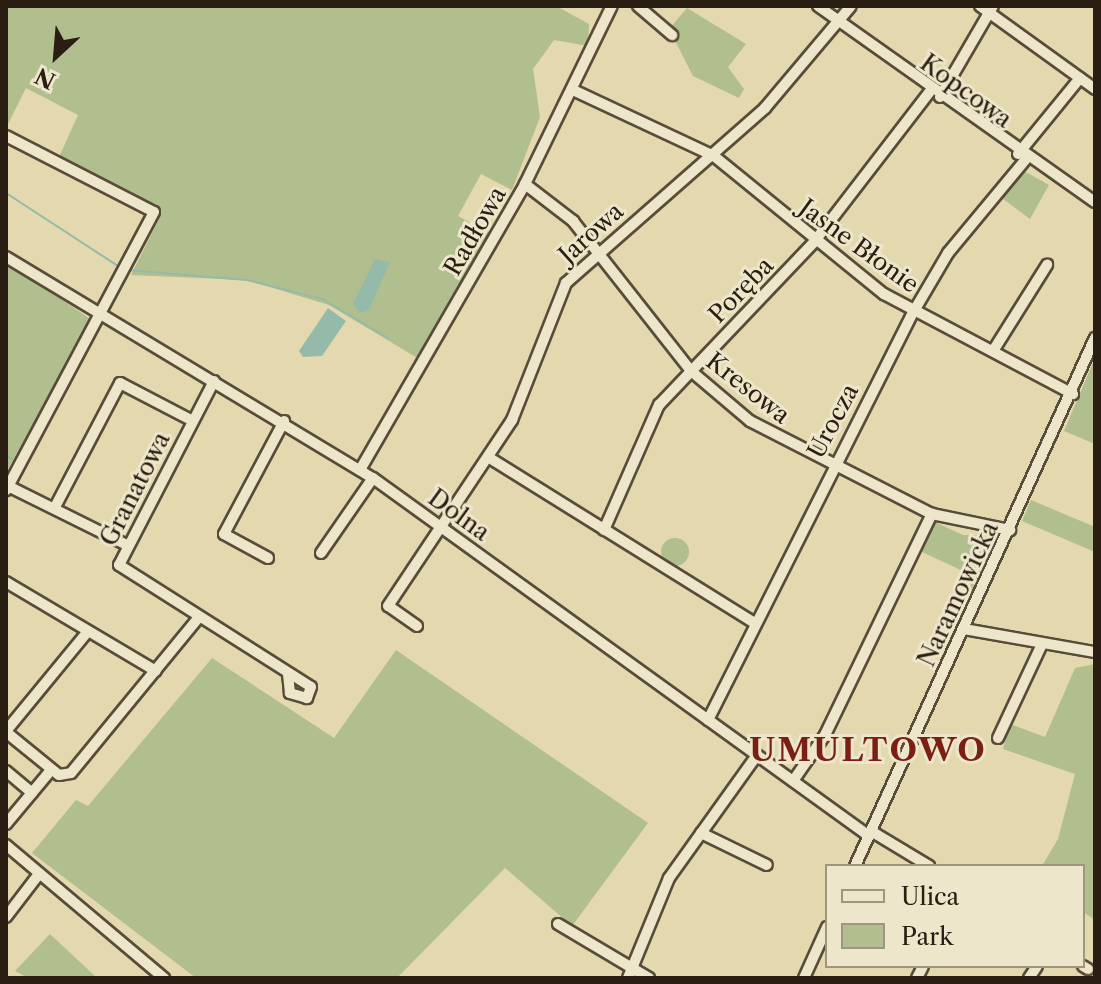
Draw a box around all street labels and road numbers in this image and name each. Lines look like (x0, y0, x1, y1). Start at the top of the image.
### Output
street label: Kopcowa (915, 48, 1017, 134)
street label: Radłowa (438, 181, 512, 281)
street label: Jasne Błonie (794, 193, 924, 299)
street label: Jarowa (553, 197, 629, 269)
street label: Poręba (703, 251, 779, 329)
street label: Kresowa (700, 346, 796, 430)
street label: Urocza (801, 379, 865, 463)
street label: Granatowa (94, 427, 176, 551)
street label: Dolna (423, 483, 495, 547)
street label: Naramowicka (912, 517, 1004, 671)

